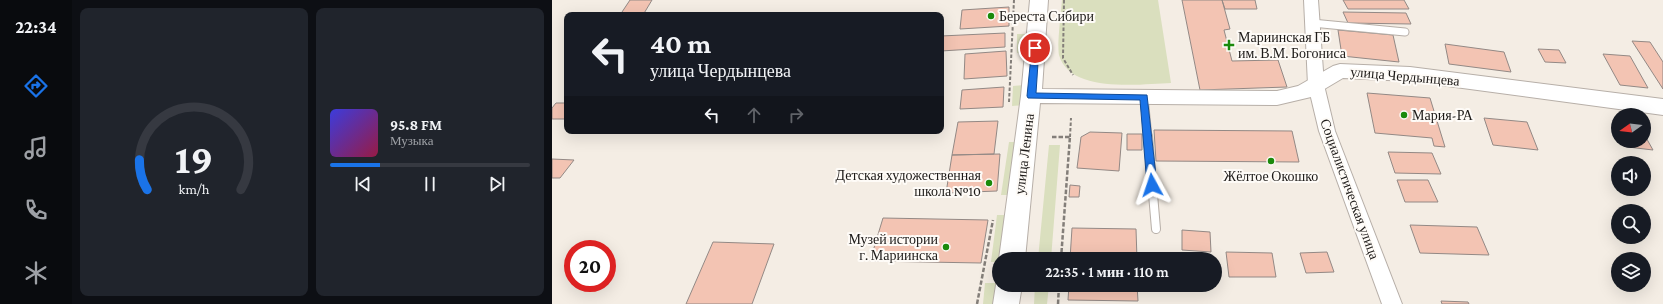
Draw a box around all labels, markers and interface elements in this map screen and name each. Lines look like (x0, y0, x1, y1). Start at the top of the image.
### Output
place label: Береста Сибири (999, 8, 1095, 24)
marker: Береста Сибири (986, 11, 996, 21)
text: 22:34 (15, 17, 57, 37)
icon: left (584, 28, 636, 80)
text: 40 m (650, 28, 711, 59)
place label: Мариинская ГБ им. В.М. Богониса (1238, 29, 1347, 61)
pin (1018, 31, 1052, 65)
icon: arrive (1024, 37, 1046, 59)
marker: Мариинская ГБ им. В.М. Богониса (1223, 39, 1235, 51)
text: улица Чердынцева (650, 61, 791, 81)
street label: улица Чердынцева (1350, 63, 1461, 89)
icon: directions (22, 72, 50, 100)
icon: left (701, 104, 723, 126)
icon: ahead (743, 104, 765, 126)
icon: right (785, 104, 807, 126)
place label: Мария-РА (1412, 107, 1474, 123)
north arrow (1611, 108, 1651, 148)
map controls (1611, 108, 1651, 292)
marker: Мария-РА (1399, 110, 1409, 120)
street label: улица Ленина (1011, 112, 1037, 195)
text: 95.8 FM (390, 117, 442, 133)
street label: Социалистическая улица (1317, 117, 1383, 262)
text: Музыка (390, 133, 434, 148)
icon: music (22, 134, 50, 162)
text: 19 (175, 136, 213, 182)
marker: Жёлтое Окошко (1266, 156, 1276, 166)
button: sound (1611, 156, 1651, 196)
position arrow (1131, 164, 1173, 206)
place label: Детская художественная школа №10 (836, 167, 982, 199)
place label: Жёлтое Окошко (1224, 168, 1318, 184)
icon: previous (352, 173, 374, 195)
icon: pause (419, 173, 441, 195)
icon: next (486, 173, 508, 195)
marker: Детская художественная школа №10 (984, 178, 994, 188)
text: km/h (179, 181, 210, 197)
icon: phone (22, 196, 50, 224)
button: search (1611, 204, 1651, 244)
place label: Музей истории г. Мариинска (848, 231, 939, 263)
speed limit sign: 20 (564, 240, 616, 292)
marker: Музей истории г. Мариинска (941, 242, 951, 252)
button: layers (1611, 252, 1651, 292)
icon: climate (22, 259, 50, 287)
text: 22:35 · 1 мин · 110 m (1045, 264, 1169, 280)

